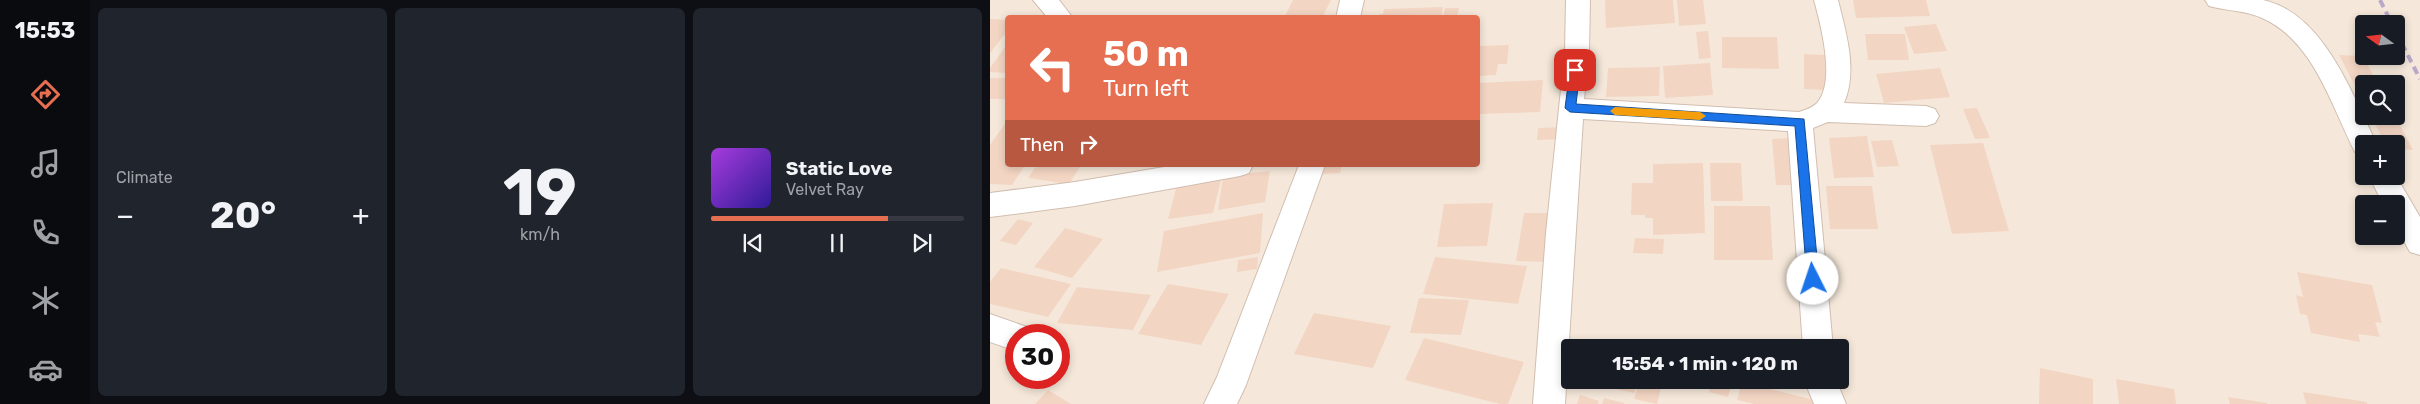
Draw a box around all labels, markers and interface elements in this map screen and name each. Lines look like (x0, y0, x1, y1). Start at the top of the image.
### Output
north arrow (2355, 15, 2405, 65)
map controls (2355, 15, 2405, 245)
text: 15:53 (15, 17, 75, 44)
text: 50 m (1103, 33, 1189, 75)
icon: left (1020, 35, 1085, 100)
pin (1554, 49, 1596, 91)
icon: arrive (1561, 56, 1589, 84)
text: Turn left (1103, 75, 1189, 102)
button: search (2355, 75, 2405, 125)
icon: directions (28, 77, 63, 112)
icon: right (1074, 130, 1102, 158)
text: Then (1020, 133, 1064, 156)
button: + (2355, 135, 2405, 185)
icon: music (28, 146, 63, 181)
text: 19 (503, 154, 577, 231)
text: Static Love (786, 157, 893, 180)
text: Climate (116, 168, 173, 187)
text: Velvet Ray (786, 180, 864, 199)
text: 20° (210, 192, 276, 238)
button: − (2355, 195, 2405, 245)
text: − (116, 199, 134, 232)
text: + (352, 199, 369, 232)
icon: phone (28, 215, 63, 250)
text: km/h (520, 225, 560, 244)
icon: previous (739, 229, 767, 257)
icon: pause (823, 229, 851, 257)
icon: next (908, 229, 936, 257)
position arrow (1786, 252, 1838, 304)
icon: climate (28, 283, 63, 318)
speed limit sign: 30 (1005, 324, 1070, 389)
icon: car (28, 352, 63, 387)
text: 15:54 · 1 min · 120 m (1612, 352, 1798, 375)

